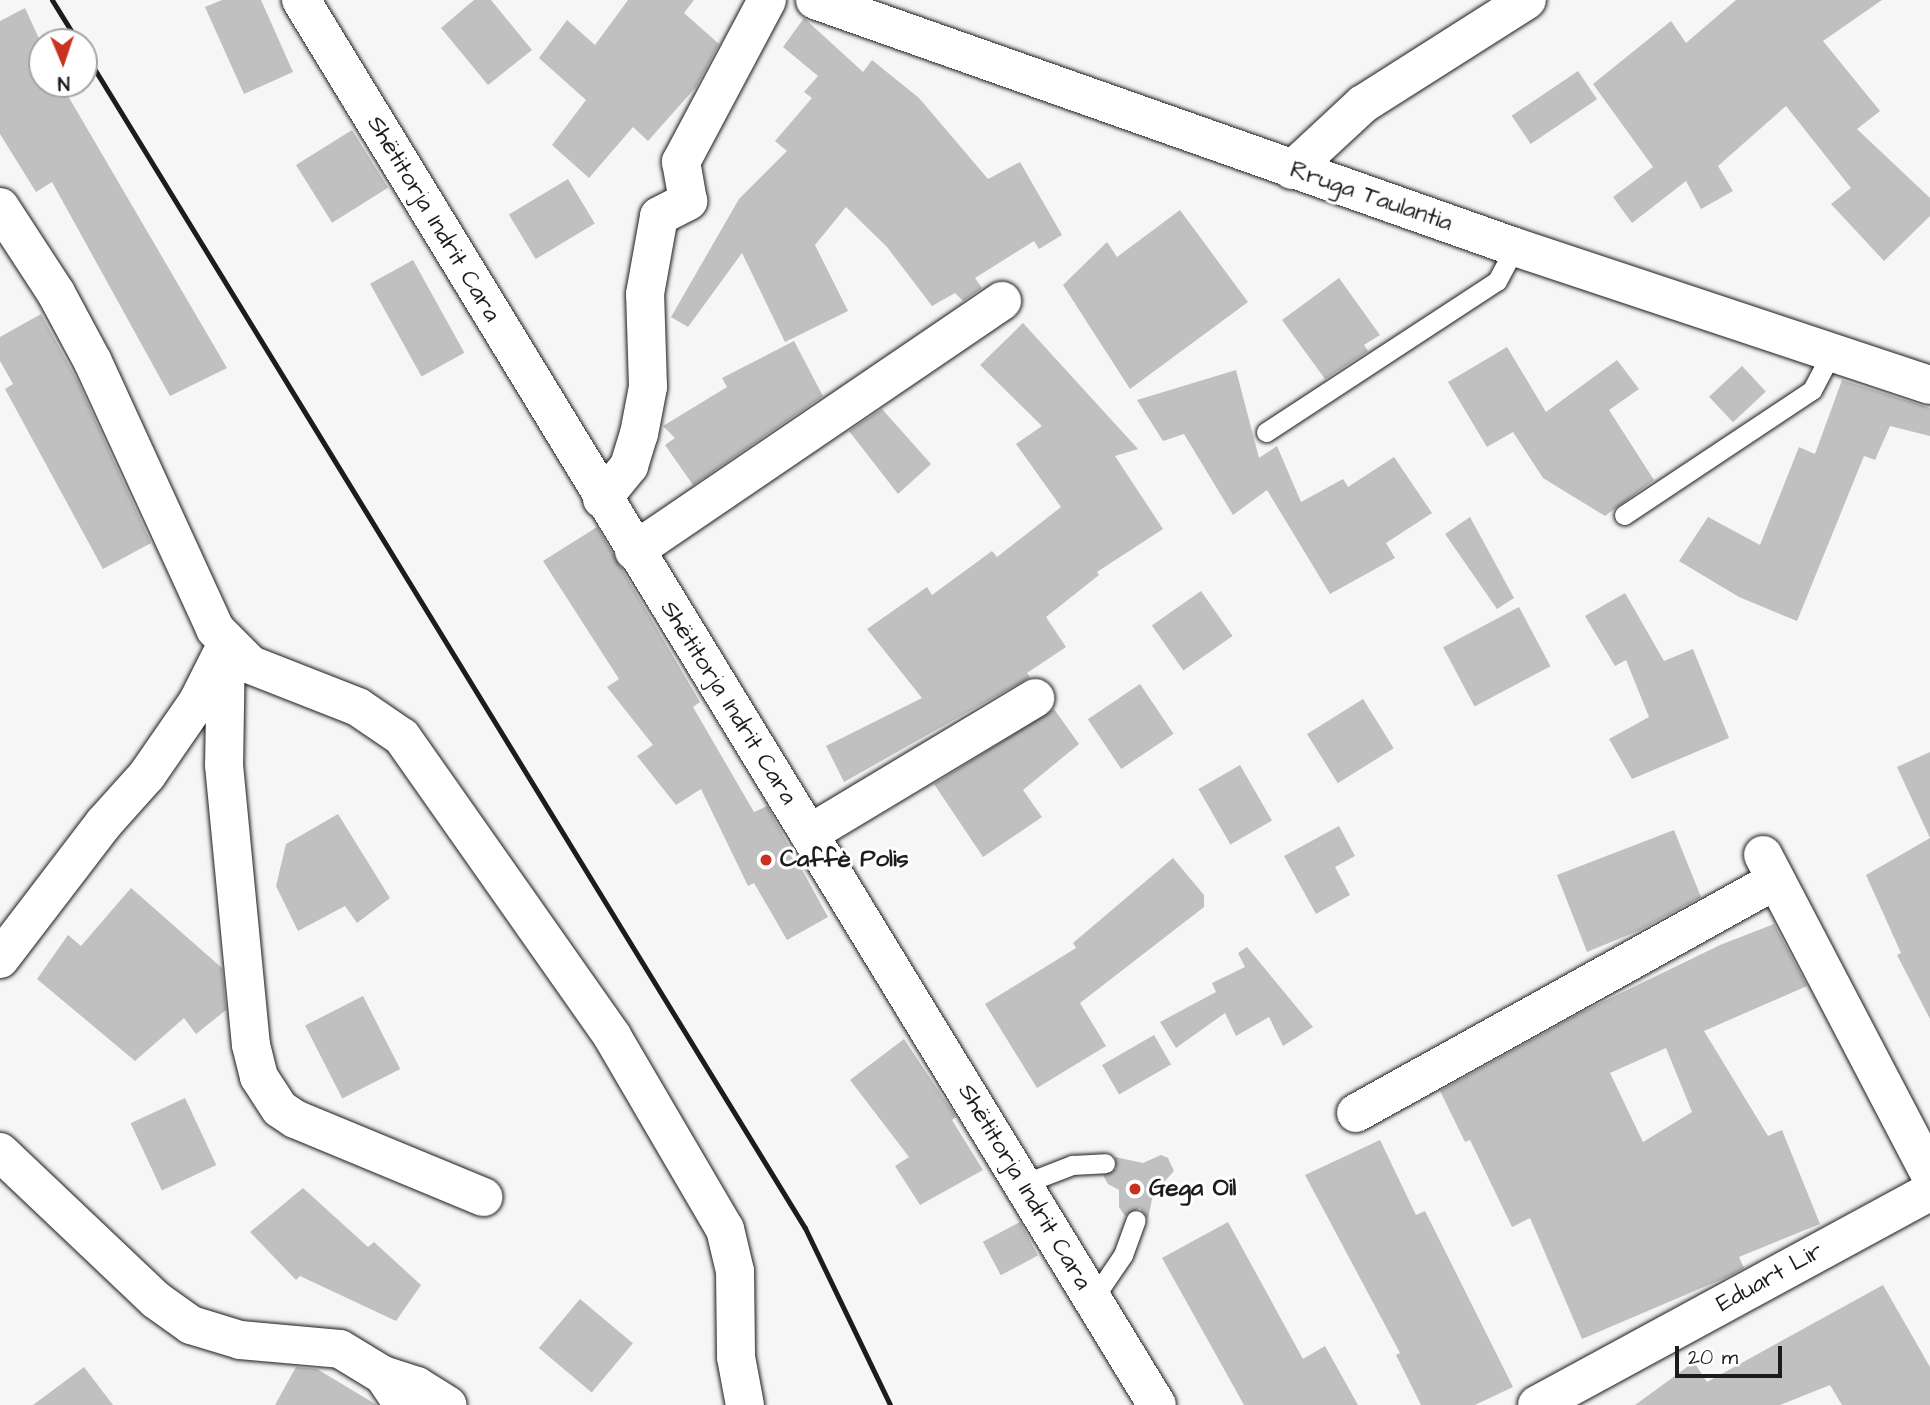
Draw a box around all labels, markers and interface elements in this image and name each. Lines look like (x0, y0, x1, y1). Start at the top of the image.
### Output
north arrow (28, 28, 98, 98)
text: N (57, 69, 70, 96)
street label: Shëtitorja Indrit Cara (360, 111, 506, 327)
street label: Rruga Taulantia (1286, 156, 1456, 238)
street label: Shëtitorja Indrit Cara (654, 596, 802, 810)
place label: Caffè Polis (780, 846, 909, 874)
marker: Caffè Polis (758, 852, 774, 868)
street label: Shëtitorja Indrit Cara (951, 1079, 1097, 1295)
place label: Gega Oil (1149, 1175, 1236, 1203)
marker: Gega Oil (1127, 1181, 1143, 1197)
street label: Eduart Lir (1712, 1237, 1828, 1319)
scale bar (1678, 1332, 1785, 1376)
text: 20 m (1688, 1343, 1738, 1372)

